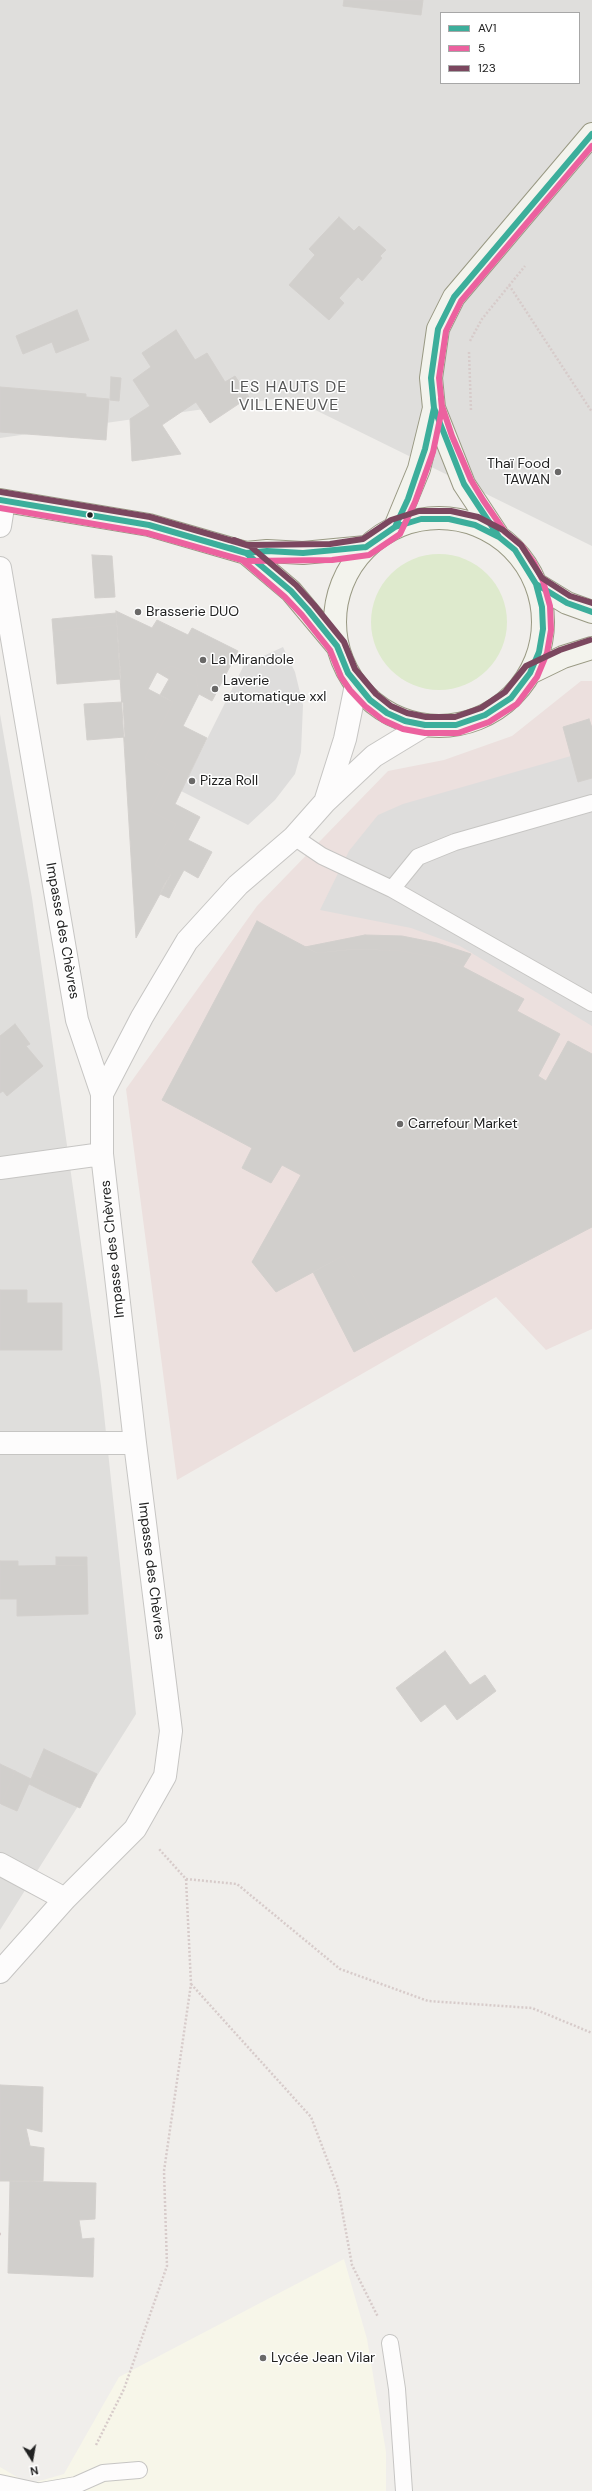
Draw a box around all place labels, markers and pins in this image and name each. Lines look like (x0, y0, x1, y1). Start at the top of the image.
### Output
place label: Thaï Food TAWAN (487, 456, 550, 488)
marker: Thaï Food TAWAN (553, 467, 563, 477)
unlabelled marker (85, 510, 95, 520)
place label: Brasserie DUO (146, 604, 239, 620)
marker: Brasserie DUO (133, 607, 143, 617)
place label: La Mirandole (211, 652, 294, 668)
marker: La Mirandole (198, 655, 208, 665)
place label: Laverie automatique xxl (223, 673, 326, 706)
marker: Laverie automatique xxl (210, 684, 220, 694)
place label: Pizza Roll (200, 773, 258, 789)
marker: Pizza Roll (187, 776, 197, 786)
place label: Carrefour Market (408, 1116, 518, 1132)
marker: Carrefour Market (395, 1119, 405, 1129)
place label: Lycée Jean Vilar (271, 2350, 375, 2366)
marker: Lycée Jean Vilar (258, 2353, 268, 2363)

